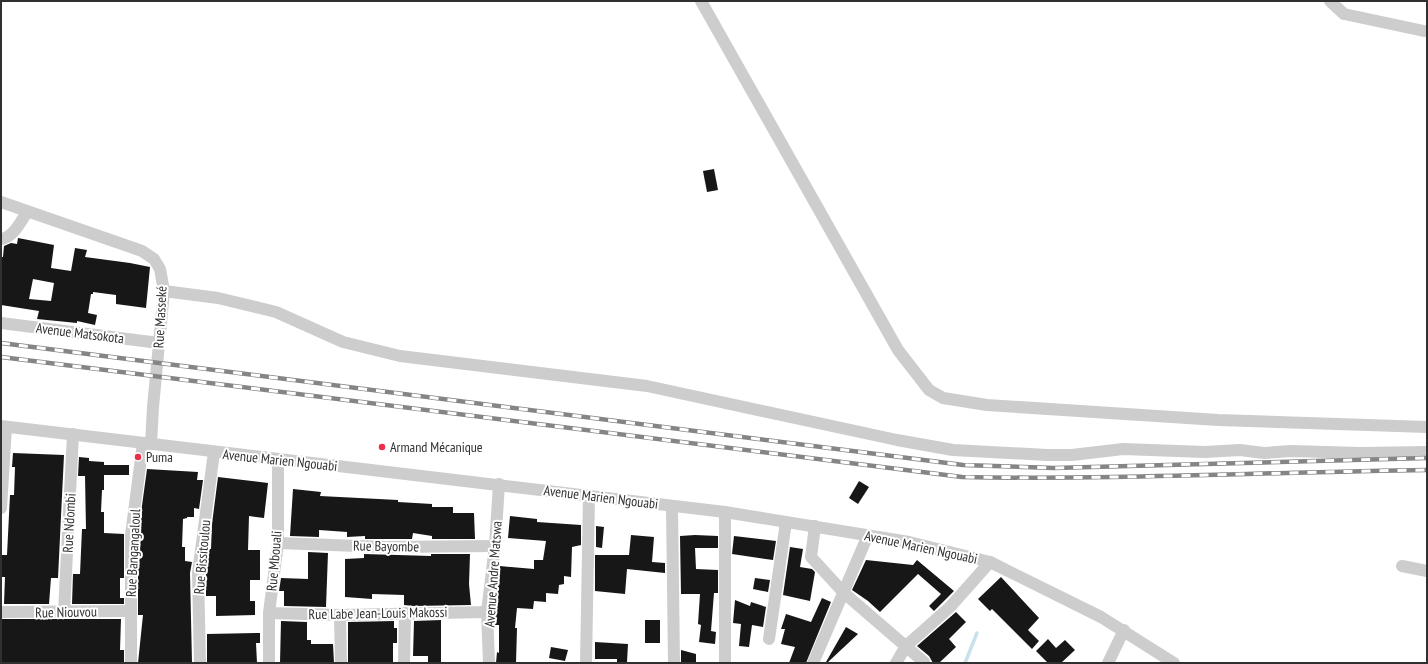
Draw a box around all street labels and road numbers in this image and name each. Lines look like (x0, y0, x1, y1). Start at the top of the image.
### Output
street label: Rue Masseké (149, 285, 171, 349)
street label: Avenue Matsokota (35, 319, 125, 347)
street label: Avenue Marien Ngouabi (222, 445, 338, 475)
street label: Avenue Marien Ngouabi (543, 481, 659, 513)
street label: Rue Ndombi (58, 493, 80, 553)
street label: Rue Bangangaloul (122, 508, 144, 597)
street label: Rue Bissitoulou (190, 519, 214, 595)
street label: Avenue Andre Matswa (480, 520, 506, 628)
street label: Avenue Marien Ngouabi (863, 526, 979, 568)
street label: Rue Mbouali (262, 530, 286, 592)
street label: Rue Bayombe (353, 536, 419, 556)
street label: Rue Niouvou (35, 602, 97, 622)
street label: Rue Labe Jean-Louis Makossi (308, 603, 448, 623)

